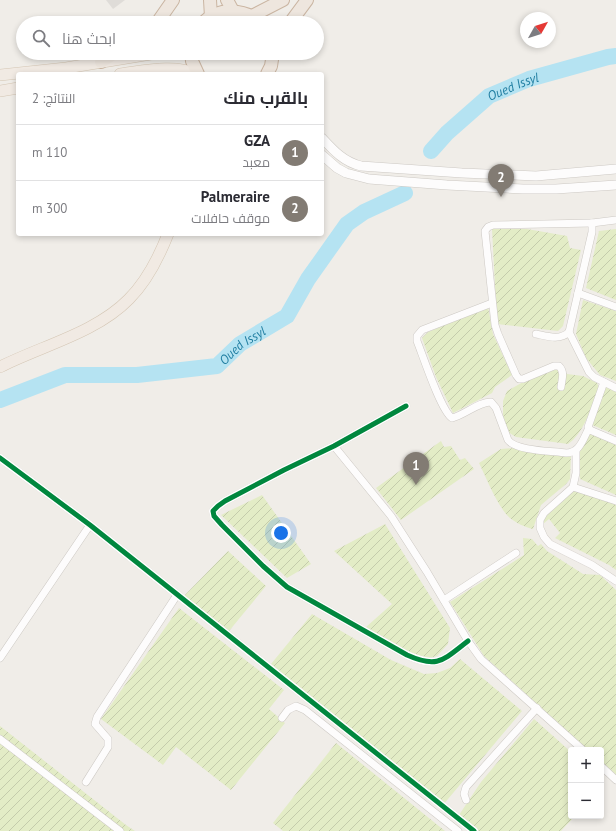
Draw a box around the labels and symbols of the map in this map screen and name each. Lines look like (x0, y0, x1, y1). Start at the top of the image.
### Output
north arrow (520, 12, 556, 48)
water label: Oued Issyl (484, 68, 541, 104)
pin: 2 (488, 164, 514, 197)
water label: Oued Issyl (215, 322, 269, 368)
pin: 1 (403, 452, 429, 485)
your location (271, 523, 291, 543)

